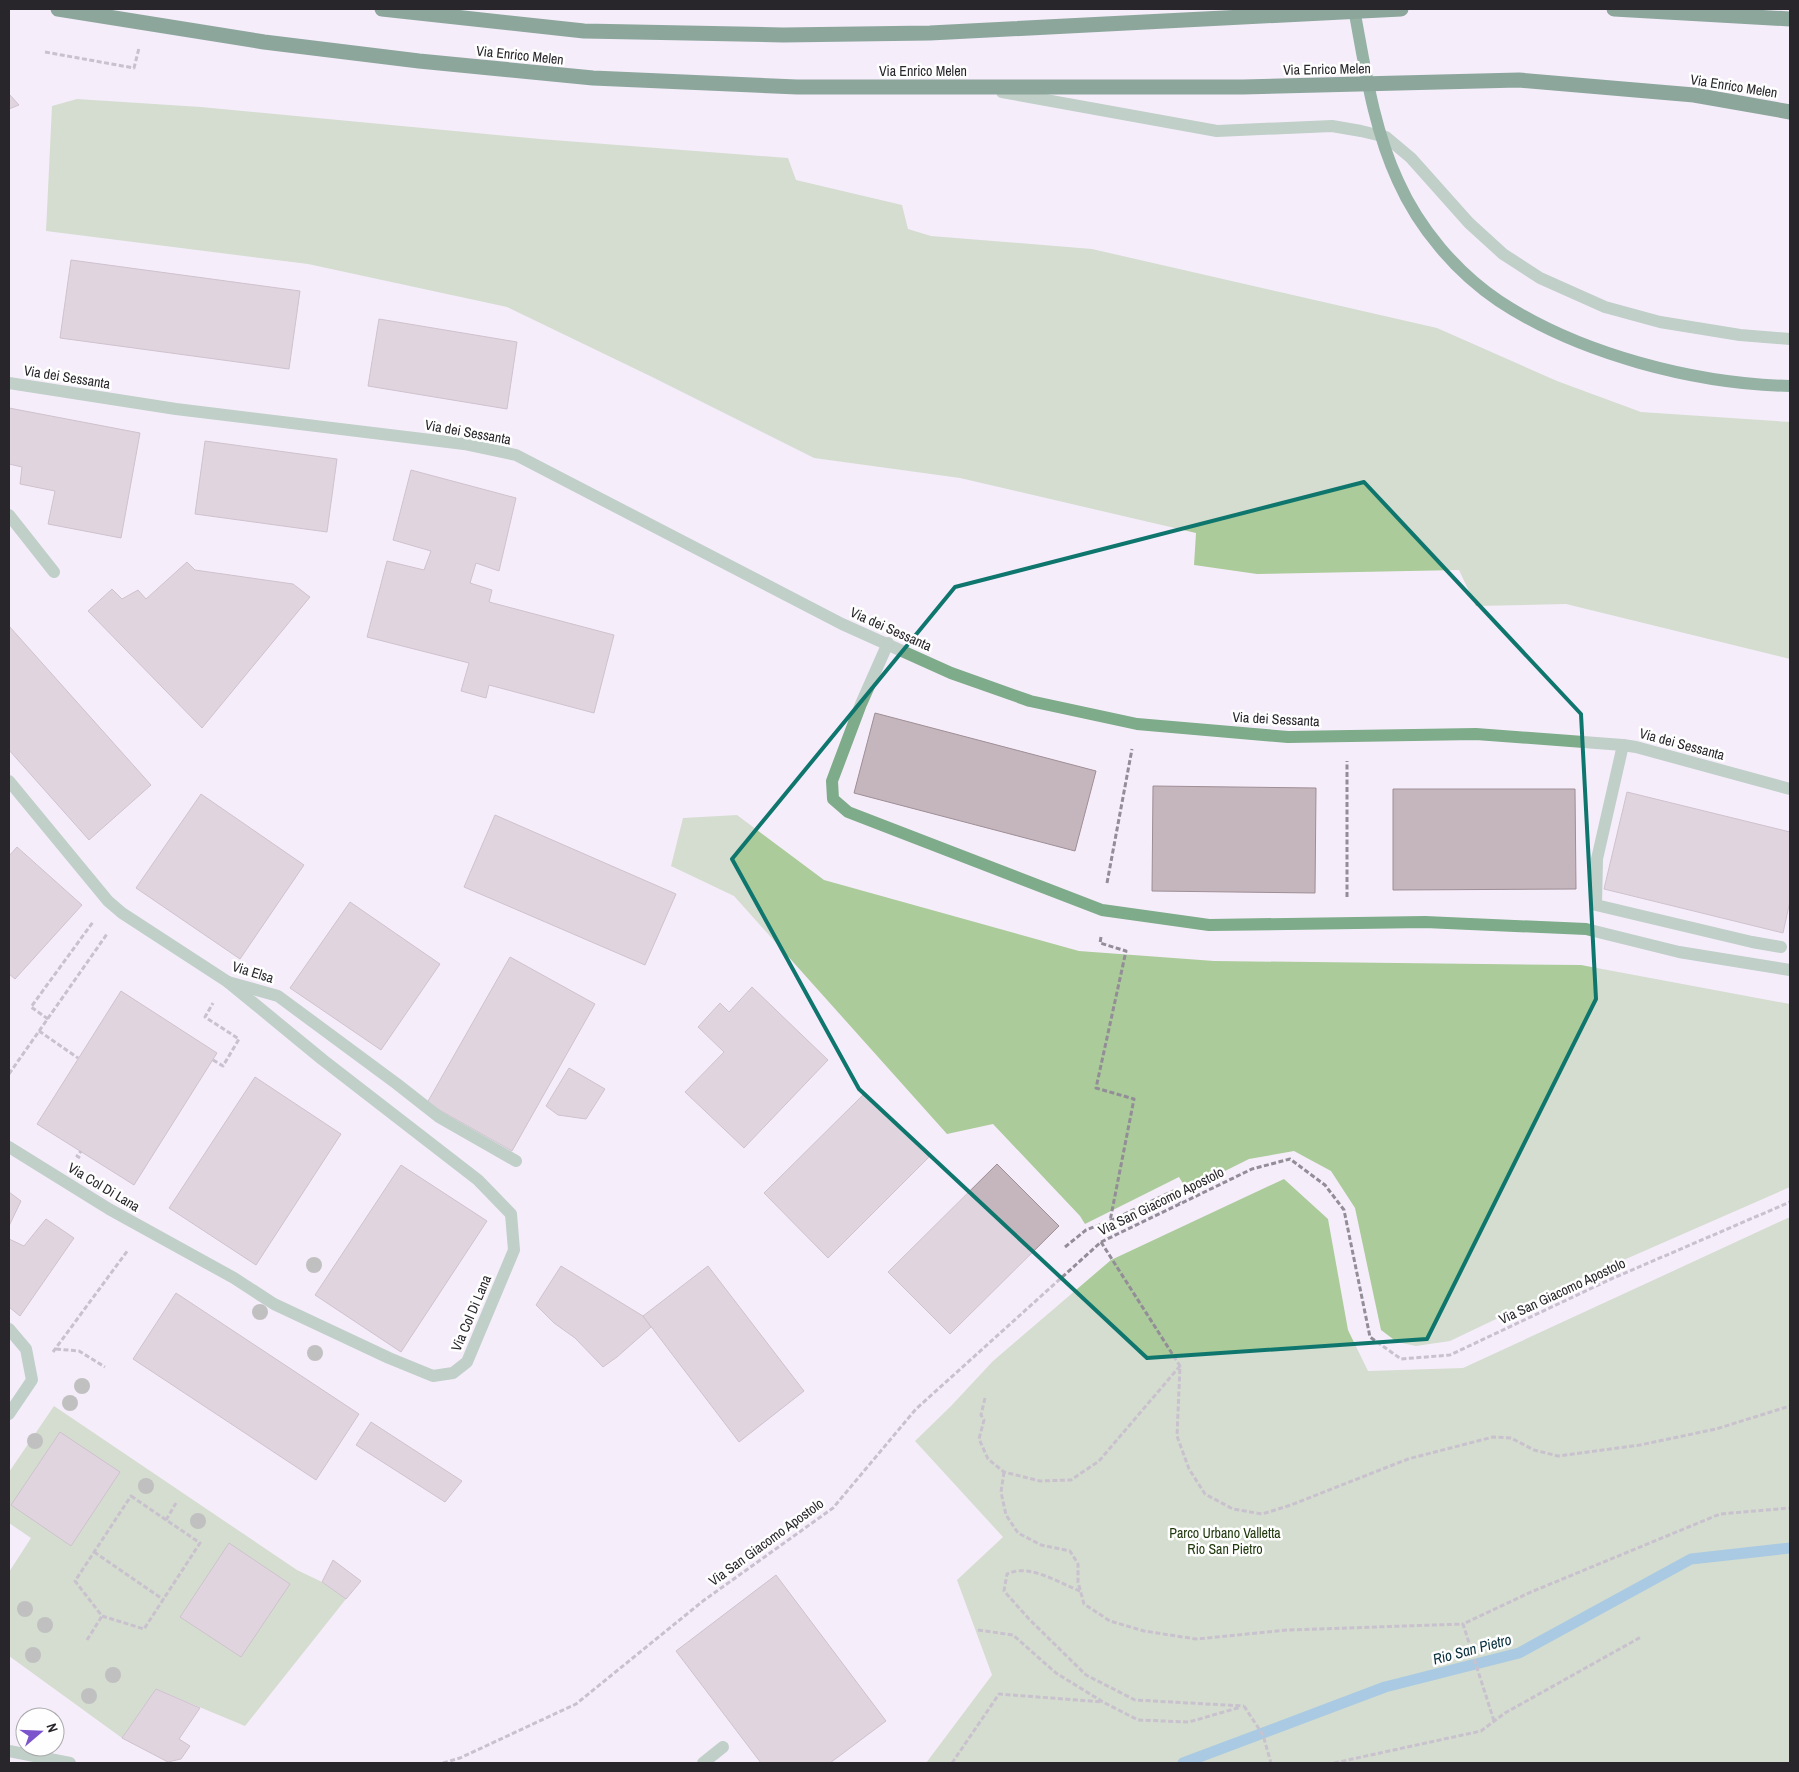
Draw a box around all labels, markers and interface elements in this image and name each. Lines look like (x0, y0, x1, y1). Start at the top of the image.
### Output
street label: Via Enrico Melen (475, 41, 565, 69)
street label: Via Enrico Melen (1283, 59, 1371, 79)
street label: Via Enrico Melen (879, 62, 967, 80)
street label: Via Enrico Melen (1689, 70, 1779, 102)
street label: Via dei Sessanta (23, 361, 112, 393)
street label: Via dei Sessanta (423, 416, 513, 449)
street label: Via dei Sessanta (847, 603, 935, 655)
street label: Via dei Sessanta (1232, 708, 1321, 730)
street label: Via dei Sessanta (1638, 724, 1727, 764)
street label: Via Elsa (230, 957, 277, 987)
street label: Via Col Di Lana (65, 1158, 144, 1216)
street label: Via San Giacomo Apostolo (1095, 1163, 1227, 1239)
street label: Via San Giacomo Apostolo (1496, 1254, 1628, 1328)
street label: Via Col Di Lana (447, 1272, 495, 1354)
street label: Via San Giacomo Apostolo (705, 1494, 827, 1590)
park label: Parco Urbano Valletta Rio San Pietro (1169, 1524, 1281, 1558)
water label: Rio San Pietro (1430, 1628, 1514, 1670)
north arrow (15, 1707, 65, 1757)
text: N (42, 1721, 62, 1735)

